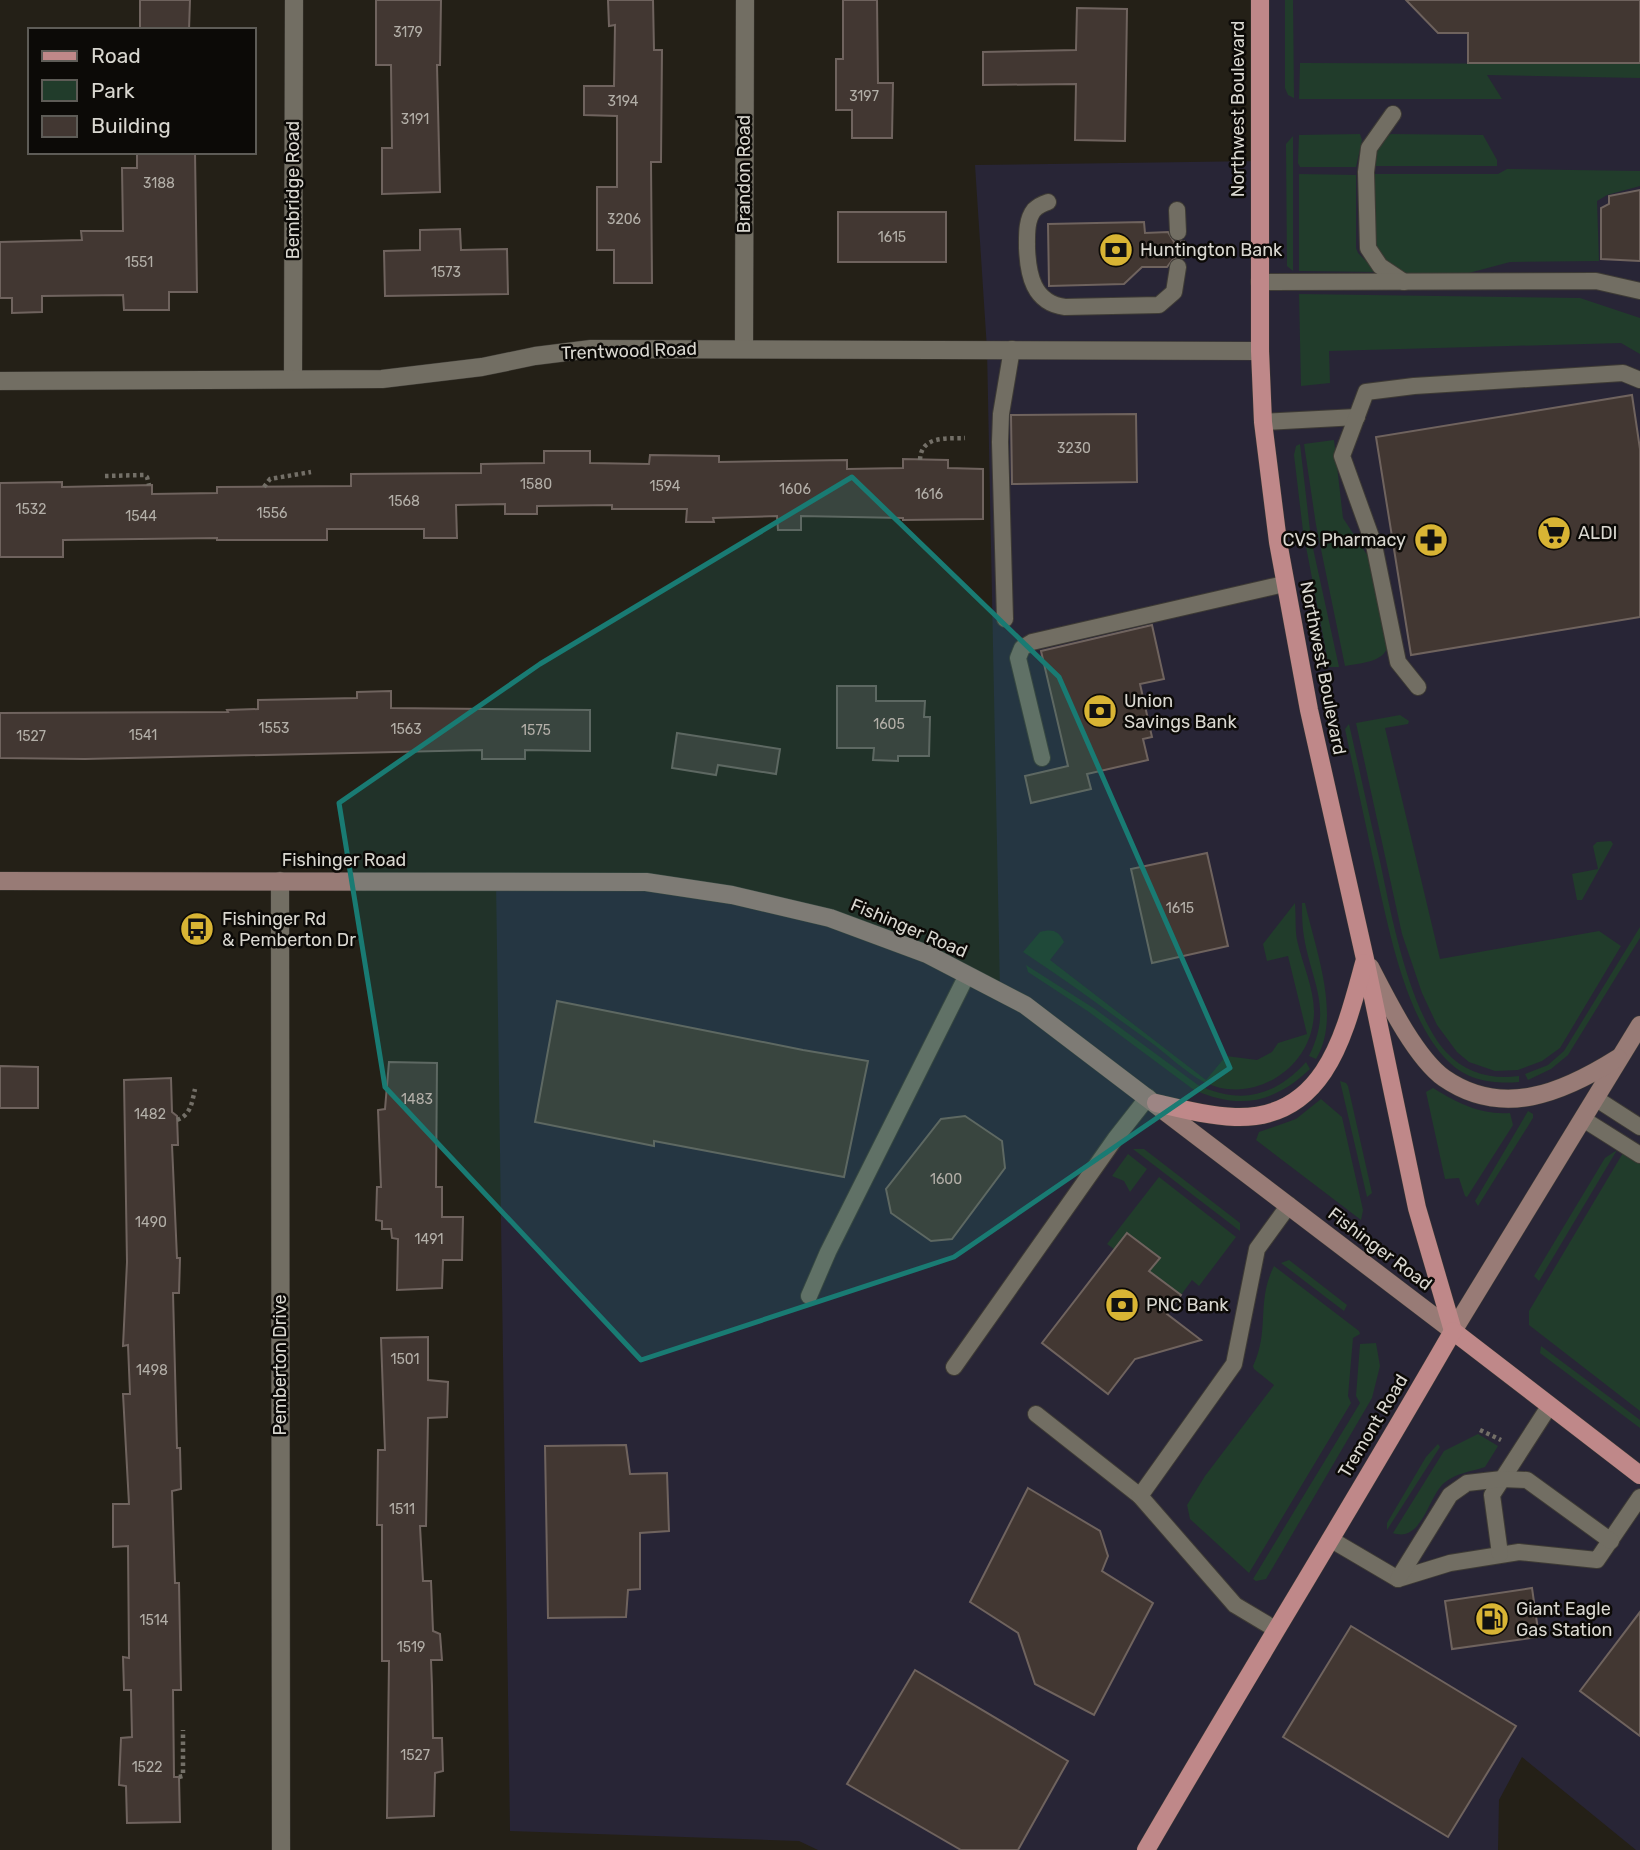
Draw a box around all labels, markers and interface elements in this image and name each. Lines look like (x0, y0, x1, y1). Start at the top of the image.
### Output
street label: Northwest Boulevard (1227, 21, 1249, 197)
house number: 3179 (393, 24, 423, 41)
legend (28, 28, 256, 154)
text: Road (91, 43, 141, 68)
text: Park (91, 78, 135, 103)
house number: 3197 (849, 88, 879, 105)
house number: 3194 (608, 93, 639, 110)
house number: 3191 (401, 111, 429, 128)
text: Building (91, 113, 171, 138)
street label: Brandon Road (733, 115, 755, 233)
street label: Bembridge Road (282, 121, 304, 259)
house number: 3188 (143, 175, 175, 192)
house number: 3206 (607, 211, 641, 228)
house number: 1615 (878, 229, 906, 246)
bank icon: Huntington Bank (1097, 231, 1135, 269)
place label: Huntington Bank (1140, 239, 1283, 261)
house number: 1551 (125, 254, 153, 271)
house number: 1573 (431, 264, 461, 281)
street label: Trentwood Road (561, 338, 697, 364)
house number: 3230 (1057, 440, 1091, 457)
house number: 1580 (520, 476, 552, 493)
house number: 1594 (649, 478, 681, 495)
house number: 1606 (779, 481, 811, 498)
house number: 1616 (915, 486, 943, 503)
house number: 1568 (388, 493, 420, 510)
house number: 1532 (16, 501, 46, 518)
house number: 1556 (256, 505, 288, 522)
house number: 1544 (125, 508, 157, 525)
supermarket icon: ALDI (1535, 514, 1573, 552)
pharmacy icon: CVS Pharmacy (1412, 521, 1450, 559)
place label: ALDI (1578, 522, 1618, 544)
place label: CVS Pharmacy (1282, 529, 1406, 551)
street label: Northwest Boulevard (1295, 579, 1351, 757)
place label: Union Savings Bank (1124, 690, 1237, 733)
bank icon: Union Savings Bank (1081, 692, 1119, 730)
house number: 1605 (873, 716, 905, 733)
house number: 1553 (258, 720, 290, 737)
house number: 1563 (390, 721, 422, 738)
house number: 1575 (521, 722, 551, 739)
house number: 1541 (129, 727, 157, 744)
house number: 1527 (16, 728, 46, 745)
street label: Fishinger Road (282, 849, 406, 871)
street label: Fishinger Road (847, 894, 971, 962)
house number: 1615 (1166, 900, 1194, 917)
place label: Fishinger Rd & Pemberton Dr (222, 908, 356, 951)
bus stop icon: Fishinger Rd & Pemberton Dr (178, 910, 216, 948)
house number: 1483 (401, 1091, 433, 1108)
house number: 1482 (134, 1106, 166, 1123)
house number: 1600 (930, 1171, 962, 1188)
street label: Fishinger Road (1324, 1203, 1436, 1295)
house number: 1490 (135, 1214, 167, 1231)
house number: 1491 (415, 1231, 443, 1248)
bank icon: PNC Bank (1103, 1286, 1141, 1324)
street label: Pemberton Drive (269, 1294, 291, 1436)
place label: PNC Bank (1146, 1294, 1229, 1316)
house number: 1501 (390, 1351, 420, 1368)
house number: 1498 (136, 1362, 168, 1379)
street label: Tremont Road (1333, 1370, 1413, 1482)
house number: 1511 (389, 1501, 415, 1518)
place label: Giant Eagle Gas Station (1516, 1598, 1613, 1641)
fuel station icon: Giant Eagle Gas Station (1473, 1600, 1511, 1638)
house number: 1514 (140, 1612, 169, 1629)
house number: 1519 (397, 1639, 425, 1656)
house number: 1527 (400, 1747, 430, 1764)
house number: 1522 (132, 1759, 162, 1776)

